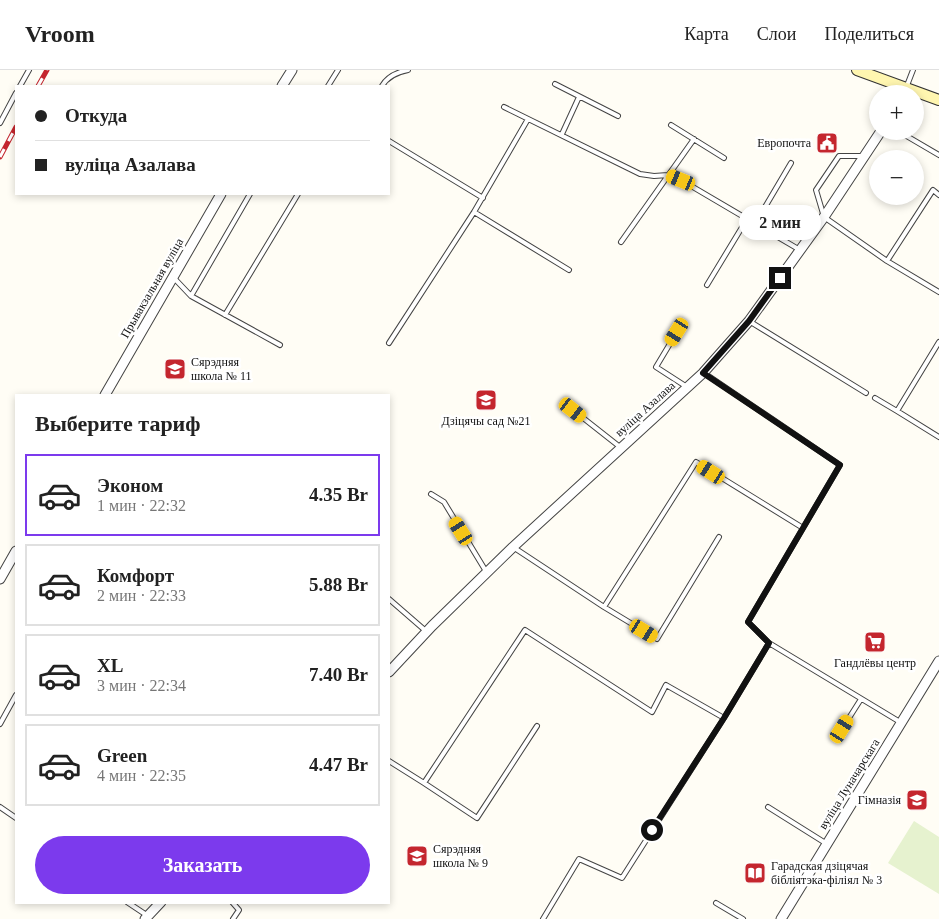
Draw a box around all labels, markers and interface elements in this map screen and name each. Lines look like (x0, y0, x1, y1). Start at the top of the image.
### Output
text: Vroom (25, 21, 95, 47)
text: Карта (684, 24, 729, 44)
text: Слои (757, 24, 796, 44)
text: Поделиться (824, 24, 914, 44)
map controls (869, 85, 924, 205)
button: + (869, 85, 924, 140)
text: Откуда (65, 105, 127, 126)
public building icon: Европочта (815, 131, 839, 155)
place label: Европочта (757, 136, 812, 150)
button: − (869, 150, 924, 205)
text: вуліца Азалава (65, 154, 196, 175)
car (664, 167, 697, 193)
callout: 2 мин (739, 206, 821, 240)
text: 2 мин (759, 214, 801, 231)
street label: Прывакзальная вуліца (118, 235, 187, 340)
route end (769, 267, 791, 289)
car (662, 315, 691, 349)
place label: Сярэдняя школа № 11 (191, 355, 252, 383)
school or university icon: Сярэдняя школа № 11 (163, 357, 187, 381)
street label: вуліца Азалава (612, 378, 678, 440)
school or university icon: Дзіцячы сад №21 (474, 388, 498, 412)
car (556, 395, 589, 425)
text: Выберите тариф (35, 411, 201, 436)
place label: Дзіцячы сад №21 (442, 414, 530, 428)
car (694, 458, 727, 486)
icon: car (37, 473, 82, 518)
text: Эконом (97, 475, 163, 496)
text: 4.35 Br (309, 484, 368, 505)
text: 1 мин · 22:32 (97, 497, 186, 514)
car (446, 514, 475, 548)
icon: car (37, 563, 82, 608)
text: Комфорт (97, 565, 174, 586)
text: 5.88 Br (309, 574, 368, 595)
text: 2 мин · 22:33 (97, 587, 186, 604)
car (627, 617, 660, 645)
supermarket icon: Гандлёвы центр (863, 630, 887, 654)
icon: car (37, 653, 82, 698)
text: XL (97, 655, 123, 676)
place label: Гандлёвы центр (834, 656, 916, 670)
text: 7.40 Br (309, 664, 368, 685)
text: 3 мин · 22:34 (97, 677, 186, 694)
car (827, 712, 856, 746)
street label: вуліца Луначарскага (816, 736, 883, 832)
icon: car (37, 743, 82, 788)
text: Green (97, 745, 147, 766)
text: 4.47 Br (309, 754, 368, 775)
text: 4 мин · 22:35 (97, 767, 186, 784)
school or university icon: Гімназія (905, 788, 929, 812)
place label: Гімназія (858, 793, 901, 807)
route start (641, 819, 663, 841)
button: Заказать (35, 836, 370, 894)
place label: Сярэдняя школа № 9 (433, 842, 488, 870)
school or university icon: Сярэдняя школа № 9 (405, 844, 429, 868)
place label: Гарадская дзіцячая бібліятэка-філіял № 3 (771, 859, 882, 887)
library icon: Гарадская дзіцячая бібліятэка-філіял № 3 (743, 861, 767, 885)

